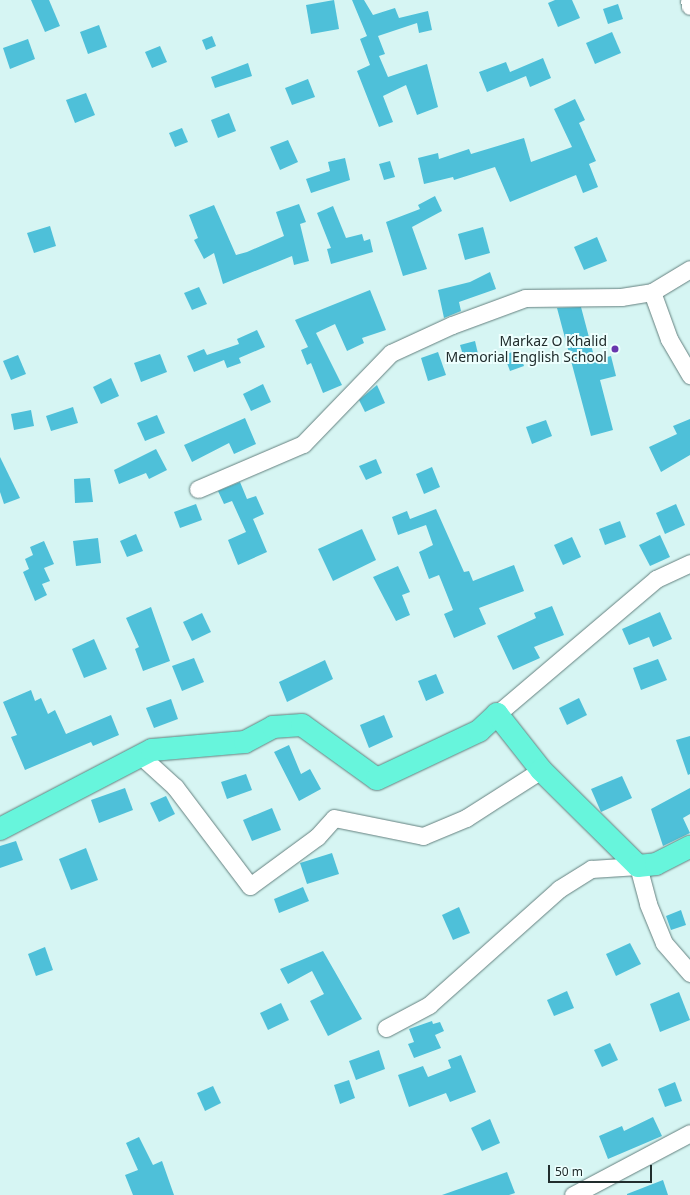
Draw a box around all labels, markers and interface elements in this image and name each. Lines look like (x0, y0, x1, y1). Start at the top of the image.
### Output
place label: Markaz O Khalid Memorial English School (445, 333, 607, 366)
marker: Markaz O Khalid Memorial English School (610, 344, 620, 354)
scale bar (550, 1157, 654, 1183)
text: 50 m (555, 1163, 583, 1180)

